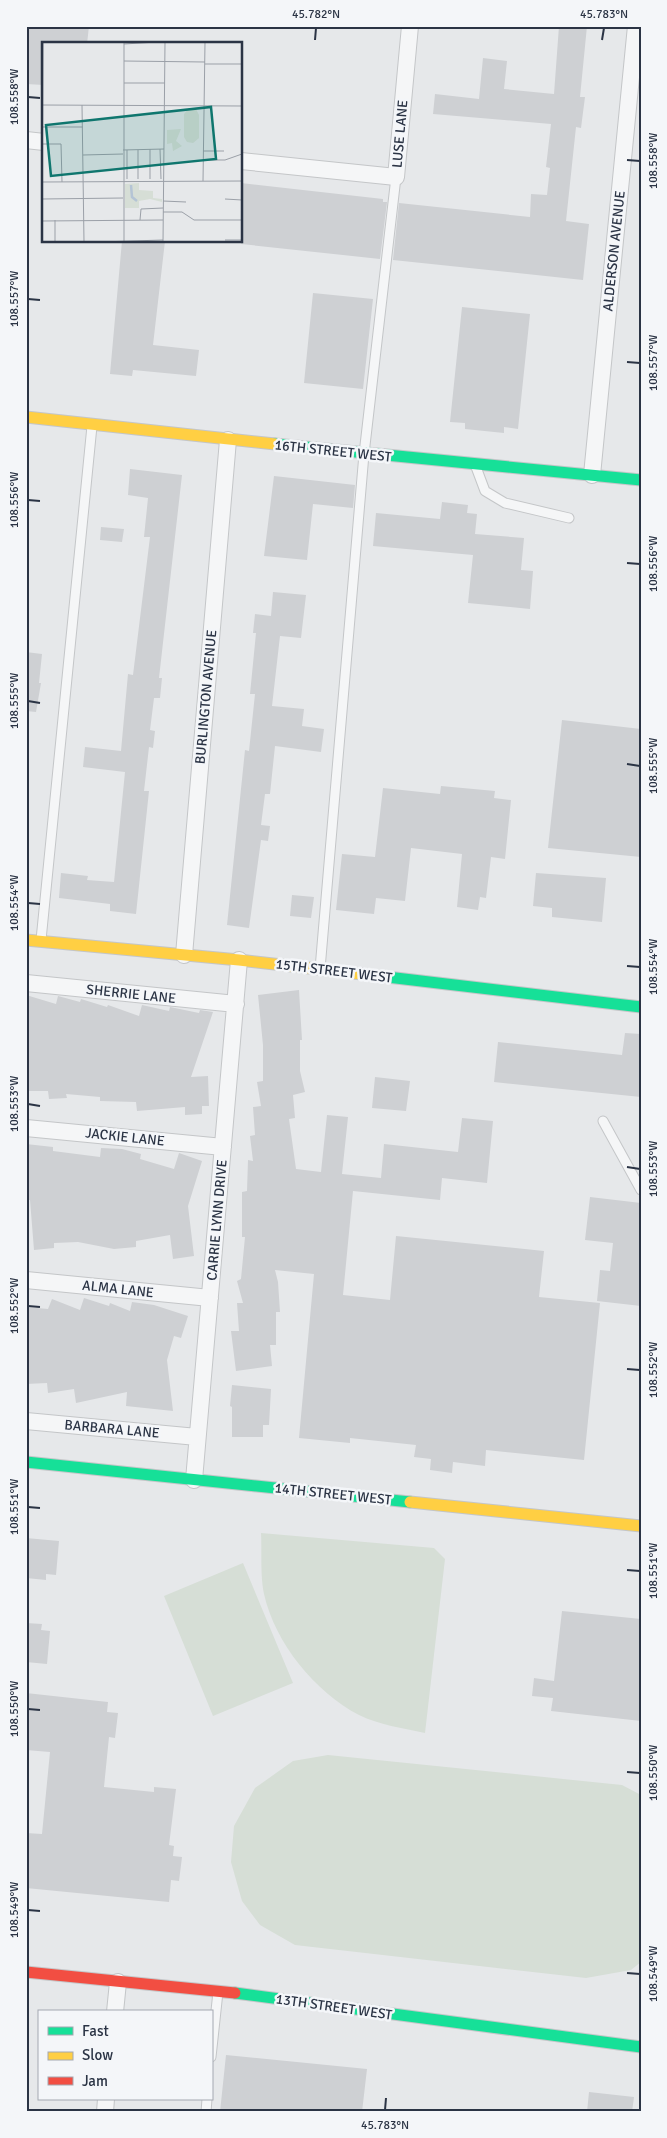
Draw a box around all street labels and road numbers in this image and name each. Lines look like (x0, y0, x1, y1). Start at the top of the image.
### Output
street label: LUSE LANE (389, 99, 411, 169)
street label: ALDERSON AVENUE (599, 190, 629, 312)
street label: 16TH STREET WEST (274, 436, 392, 466)
street label: BURLINGTON AVENUE (192, 629, 220, 765)
street label: 15TH STREET WEST (275, 955, 393, 987)
street label: SHERRIE LANE (85, 981, 177, 1007)
street label: JACKIE LANE (85, 1124, 165, 1150)
street label: CARRIE LYNN DRIVE (203, 1159, 231, 1281)
street label: ALMA LANE (81, 1277, 155, 1301)
street label: BARBARA LANE (64, 1416, 160, 1442)
street label: 14TH STREET WEST (274, 1479, 392, 1509)
street label: 13TH STREET WEST (275, 1990, 393, 2024)

